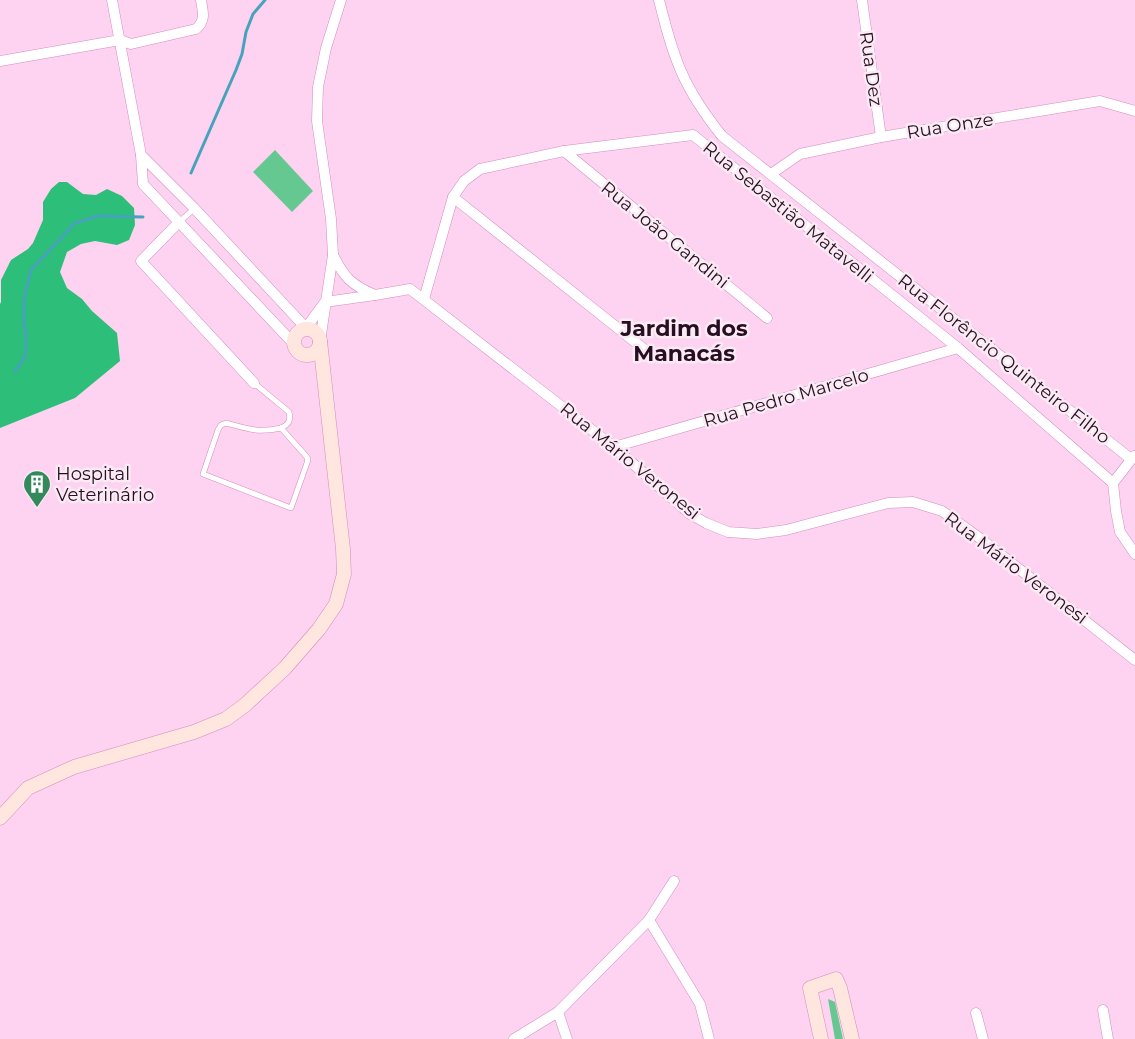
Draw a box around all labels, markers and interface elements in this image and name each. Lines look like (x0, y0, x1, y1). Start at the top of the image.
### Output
street label: Rua Dez (855, 30, 887, 108)
street label: Rua Onze (905, 108, 995, 144)
street label: Rua Sebastião Matavelli (698, 136, 878, 288)
street label: Rua João Gandini (597, 177, 733, 293)
street label: Rua Florêncio Quinteiro Filho (894, 269, 1114, 449)
district label: Jardim dos Manacás (619, 315, 748, 367)
street label: Rua Pedro Marcelo (701, 364, 871, 432)
street label: Rua Mário Veronesi (556, 398, 704, 524)
place label: Hospital Veterinário (56, 463, 154, 506)
building icon: Hospital Veterinário (22, 469, 52, 508)
street label: Rua Mário Veronesi (940, 507, 1092, 629)

